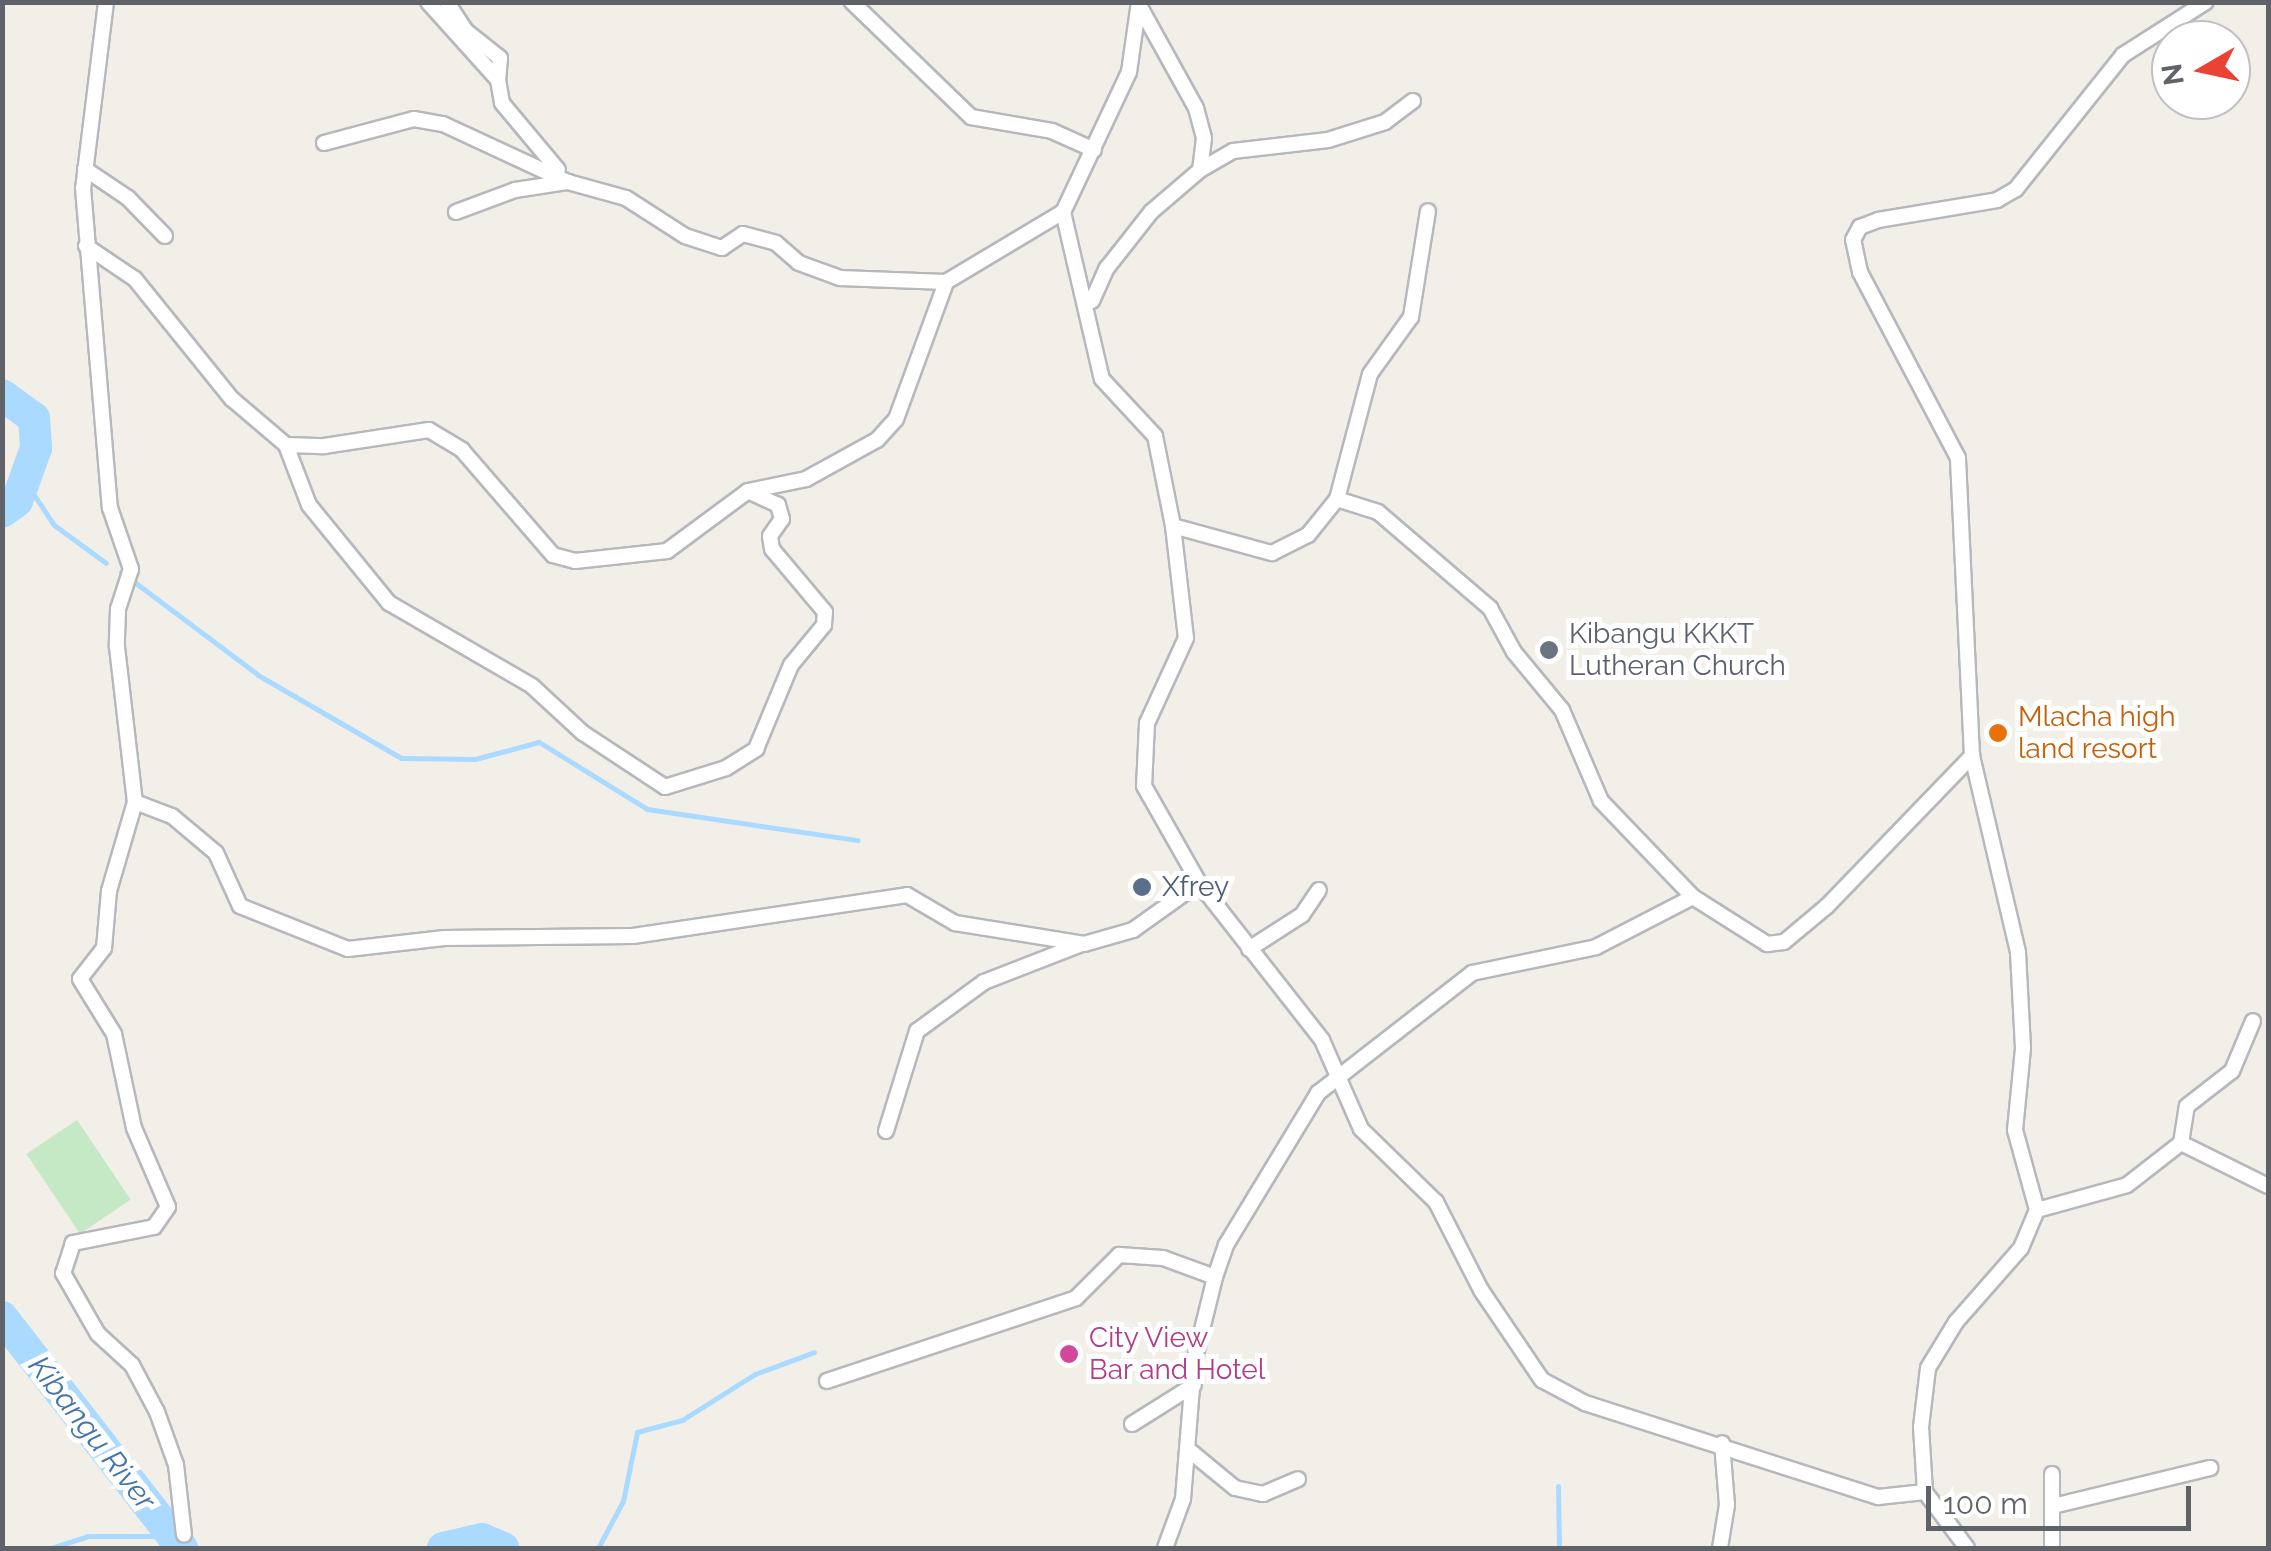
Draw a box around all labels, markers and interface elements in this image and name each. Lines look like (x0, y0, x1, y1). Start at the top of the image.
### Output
north arrow (2151, 20, 2251, 120)
text: N (2155, 61, 2191, 88)
place label: Kibangu KKKT Lutheran Church (1569, 617, 1786, 683)
marker: Kibangu KKKT Lutheran Church (1538, 639, 1560, 661)
place label: Mlacha high land resort (2018, 700, 2176, 766)
marker: Mlacha high land resort (1987, 722, 2009, 744)
place label: Xfrey (1162, 870, 1229, 904)
marker: Xfrey (1131, 876, 1153, 898)
place label: City View Bar and Hotel (1089, 1321, 1266, 1387)
marker: City View Bar and Hotel (1058, 1343, 1080, 1365)
water label: Kibangu River (21, 1349, 163, 1517)
scale bar (1931, 1466, 2196, 1528)
text: 100 m (1943, 1486, 2028, 1521)

